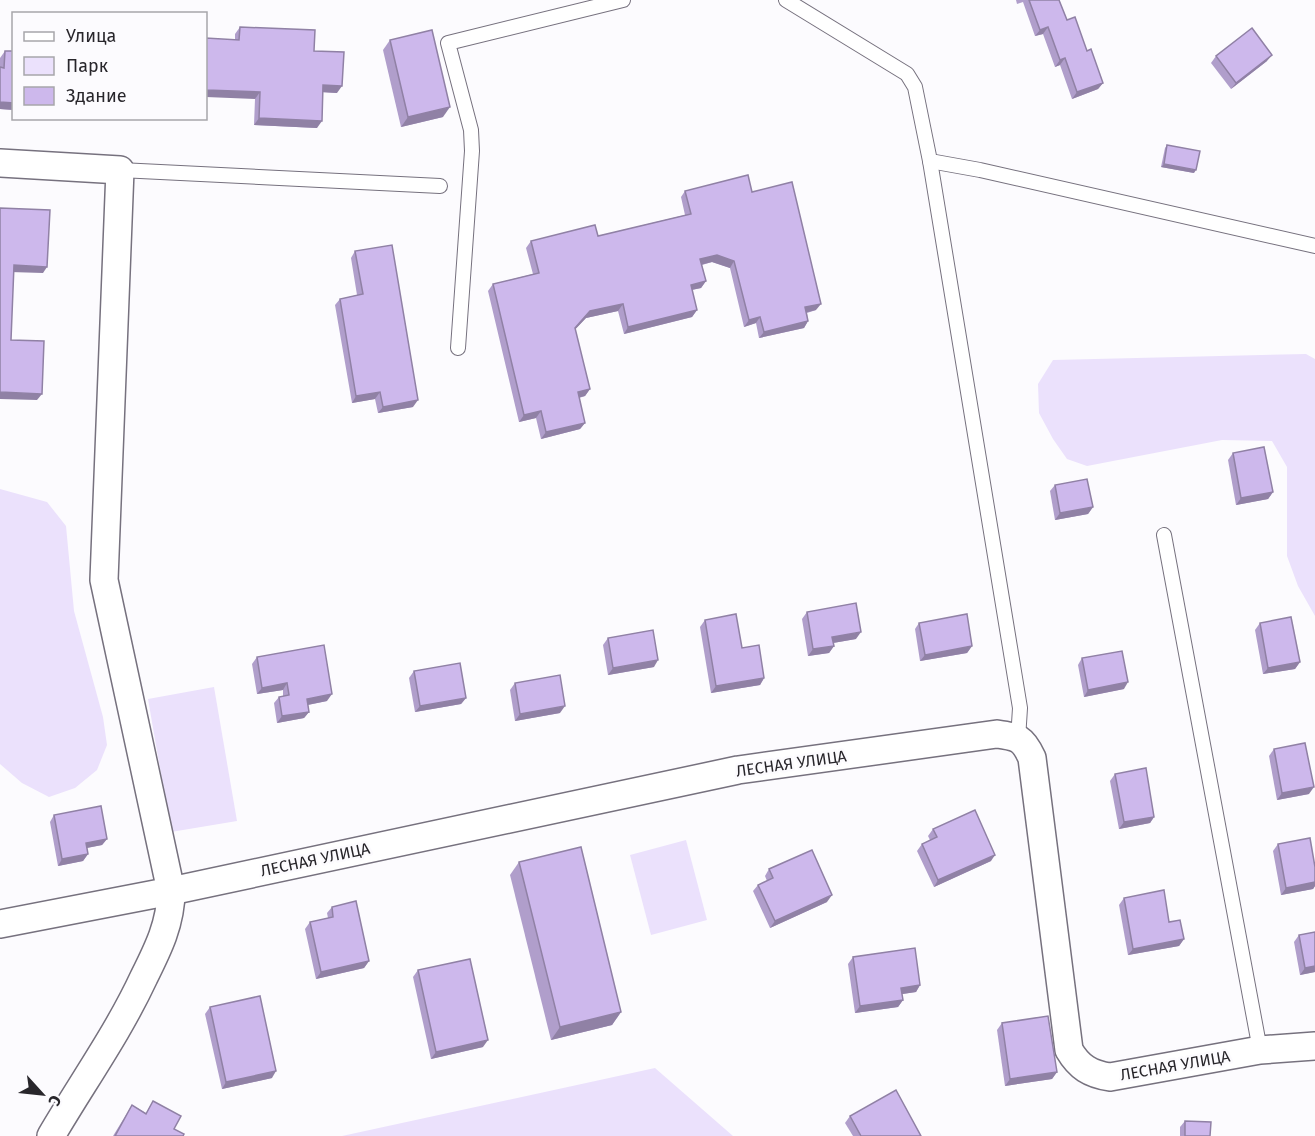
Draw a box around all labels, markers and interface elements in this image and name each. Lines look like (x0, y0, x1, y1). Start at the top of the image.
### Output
legend (12, 12, 207, 120)
text: Улица (66, 25, 116, 47)
text: Парк (66, 55, 109, 77)
text: Здание (66, 85, 127, 107)
street label: ЛЕСНАЯ УЛИЦА (735, 746, 848, 781)
street label: ЛЕСНАЯ УЛИЦА (259, 838, 372, 880)
street label: ЛЕСНАЯ УЛИЦА (1119, 1046, 1232, 1085)
north arrow (12, 1064, 72, 1124)
text: С (44, 1092, 65, 1110)

